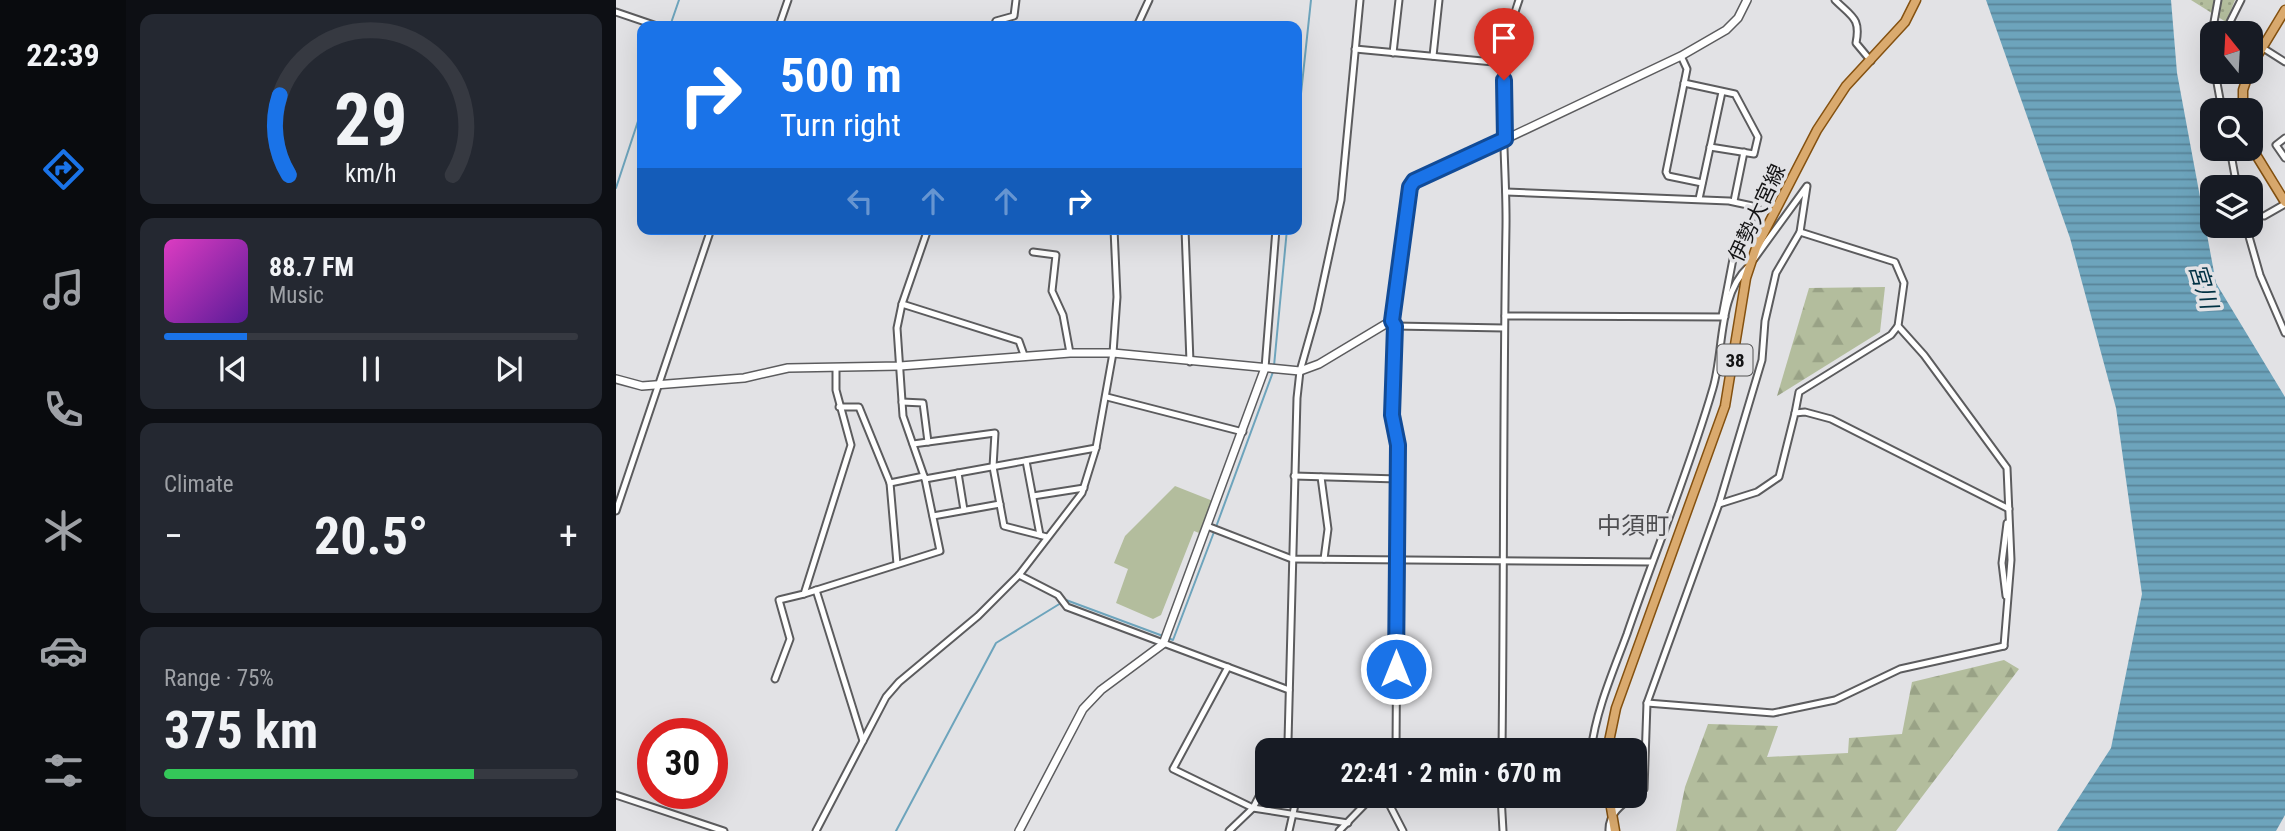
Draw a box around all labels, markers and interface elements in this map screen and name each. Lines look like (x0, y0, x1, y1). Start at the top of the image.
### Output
pin (1474, 8, 1534, 80)
icon: arrive (1485, 19, 1523, 57)
north arrow (2200, 21, 2263, 84)
map controls (2200, 21, 2263, 238)
text: 22:39 (26, 36, 100, 74)
text: 500 m (780, 47, 902, 104)
icon: right (665, 49, 756, 140)
text: 29 (334, 78, 408, 164)
button: search (2200, 98, 2263, 161)
text: Turn right (780, 106, 901, 144)
icon: directions (39, 145, 88, 194)
text: km/h (345, 159, 397, 188)
street label: 伊勢大宮線 (1724, 160, 1790, 266)
button: layers (2200, 175, 2263, 238)
icon: left (841, 182, 879, 220)
icon: ahead (914, 182, 952, 220)
icon: ahead (987, 182, 1025, 220)
icon: right (1060, 182, 1098, 220)
text: 88.7 FM (269, 252, 354, 282)
water label: 宮川 (2183, 260, 2224, 315)
icon: music (39, 265, 88, 314)
text: Music (269, 282, 324, 309)
road number: 38 (1718, 344, 1752, 376)
icon: previous (214, 350, 252, 388)
icon: pause (352, 350, 390, 388)
icon: next (490, 350, 528, 388)
icon: phone (39, 385, 88, 434)
text: Climate (164, 471, 234, 498)
icon: climate (39, 506, 88, 555)
text: 20.5° (314, 506, 428, 567)
district label: 中須町 (1597, 512, 1669, 540)
text: − (164, 514, 183, 558)
text: + (559, 514, 578, 558)
icon: car (39, 626, 88, 675)
position arrow (1359, 632, 1433, 706)
text: Range · 75% (164, 665, 274, 692)
text: 375 km (164, 700, 318, 761)
speed limit sign: 30 (637, 718, 728, 809)
icon: filters (39, 746, 88, 795)
text: 22:41 · 2 min · 670 m (1341, 758, 1561, 788)

